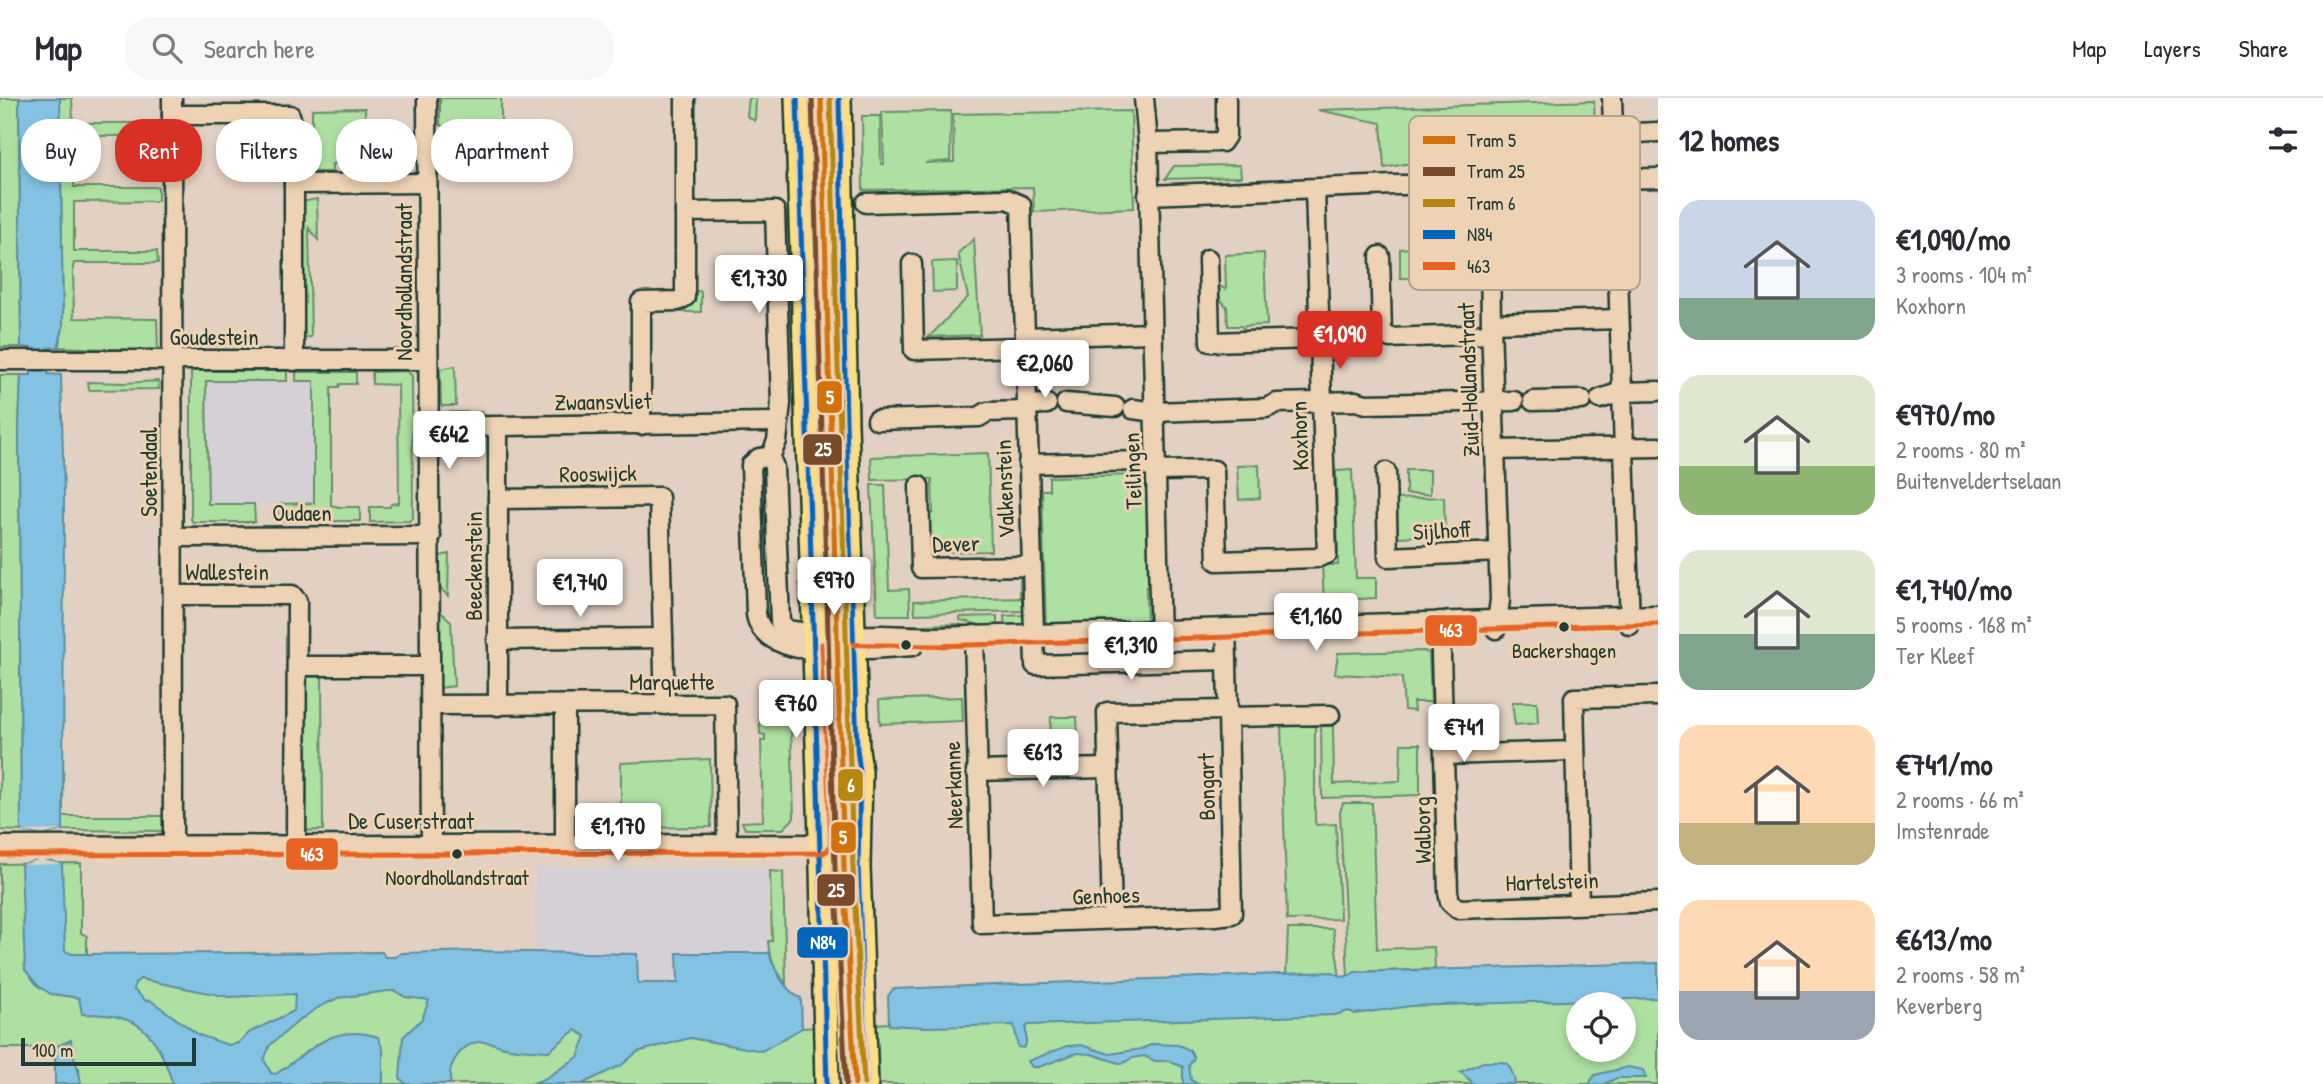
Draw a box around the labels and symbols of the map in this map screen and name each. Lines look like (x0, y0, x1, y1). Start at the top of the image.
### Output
legend (1409, 116, 1640, 290)
text: Tram 5 (1467, 127, 1516, 153)
text: Tram 25 (1467, 158, 1525, 184)
text: Tram 6 (1467, 190, 1516, 216)
street label: Noordhollandstraat (388, 202, 419, 361)
text: N84 (1467, 221, 1492, 247)
text: 463 (1467, 253, 1490, 279)
pin: €1,730 (702, 256, 816, 315)
street label: Zuid-Hollandstraat (1450, 301, 1486, 458)
pin: €1,090 (1283, 312, 1397, 371)
street label: Goudestein (169, 321, 259, 352)
pin: €2,060 (988, 341, 1102, 400)
line badge: 5 (816, 380, 843, 414)
text: 5 (826, 384, 835, 410)
street label: Zwaansvliet (554, 385, 653, 417)
street label: Koxhorn (1282, 401, 1316, 471)
pin: €642 (408, 412, 490, 471)
street label: Soetendaal (133, 426, 164, 517)
street label: Teilingen (1115, 432, 1149, 510)
line badge: 25 (802, 433, 843, 466)
text: 25 (815, 436, 832, 462)
street label: Valkenstein (987, 439, 1021, 539)
street label: Rooswijck (559, 457, 637, 489)
street label: Oudaen (272, 497, 332, 528)
street label: Beeckenstein (458, 511, 489, 621)
street label: Sijlhoff (1412, 513, 1472, 547)
street label: Dever (932, 527, 980, 559)
street label: Wallestein (185, 556, 269, 587)
pin: €970 (793, 558, 875, 617)
pin: €1,740 (523, 560, 637, 619)
pin: €1,160 (1259, 594, 1373, 653)
line badge: 463 (1424, 614, 1478, 647)
text: 463 (1439, 617, 1463, 643)
marker: Backershagen (1557, 620, 1571, 634)
pin: €1,310 (1074, 622, 1188, 682)
place label: Backershagen (1512, 636, 1616, 665)
unlabelled marker (899, 638, 913, 652)
street label: Marquette (629, 666, 715, 697)
pin: €760 (755, 680, 837, 740)
pin: €741 (1423, 704, 1505, 764)
pin: €613 (1002, 730, 1084, 789)
street label: Neerkanne (936, 741, 970, 829)
street label: Bongart (1190, 752, 1222, 821)
line badge: 6 (837, 768, 864, 802)
text: 6 (847, 772, 855, 798)
street label: Walborg (1406, 796, 1438, 864)
pin: €1,170 (561, 804, 675, 863)
street label: De Cuserstraat (348, 805, 475, 836)
line badge: 5 (830, 821, 857, 854)
text: 5 (839, 824, 848, 850)
line badge: 463 (285, 837, 339, 871)
text: 463 (300, 841, 324, 867)
marker: Noordhollandstraat (450, 847, 464, 861)
place label: Noordhollandstraat (385, 863, 530, 892)
street label: Hartelstein (1505, 864, 1599, 898)
line badge: 25 (816, 873, 856, 907)
text: 25 (828, 877, 845, 903)
street label: Genhoes (1072, 878, 1140, 912)
line badge: N84 (796, 926, 849, 959)
text: N84 (810, 929, 836, 955)
scale bar (21, 1035, 196, 1067)

